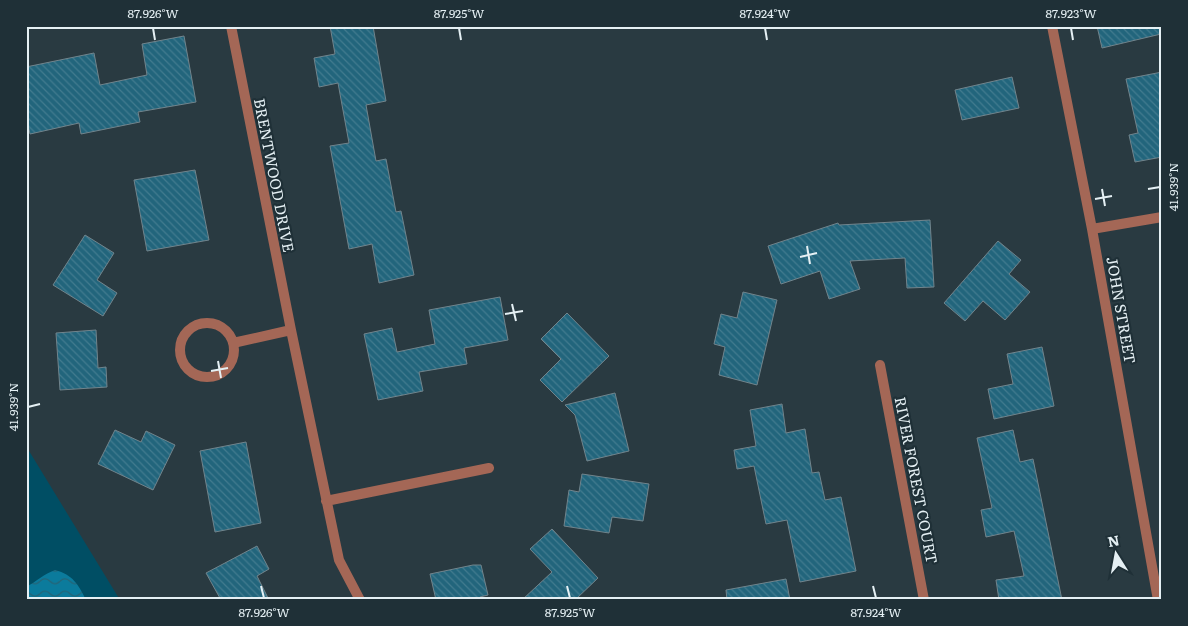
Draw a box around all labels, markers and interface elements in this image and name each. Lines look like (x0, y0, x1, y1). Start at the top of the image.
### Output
text: 87.926°W (127, 4, 179, 22)
text: 87.925°W (434, 4, 484, 22)
text: 87.924°W (740, 4, 790, 22)
text: 87.923°W (1045, 4, 1097, 22)
street label: BRENTWOOD DRIVE (249, 96, 301, 254)
text: 41.939°N (1164, 163, 1182, 211)
street label: JOHN STREET (1101, 255, 1143, 365)
text: 41.939°N (4, 383, 22, 431)
street label: RIVER FOREST COURT (890, 394, 944, 566)
north arrow (1090, 528, 1140, 578)
text: N (1106, 529, 1121, 551)
text: 87.926°W (238, 603, 290, 621)
text: 87.925°W (545, 603, 595, 621)
text: 87.924°W (851, 603, 901, 621)

